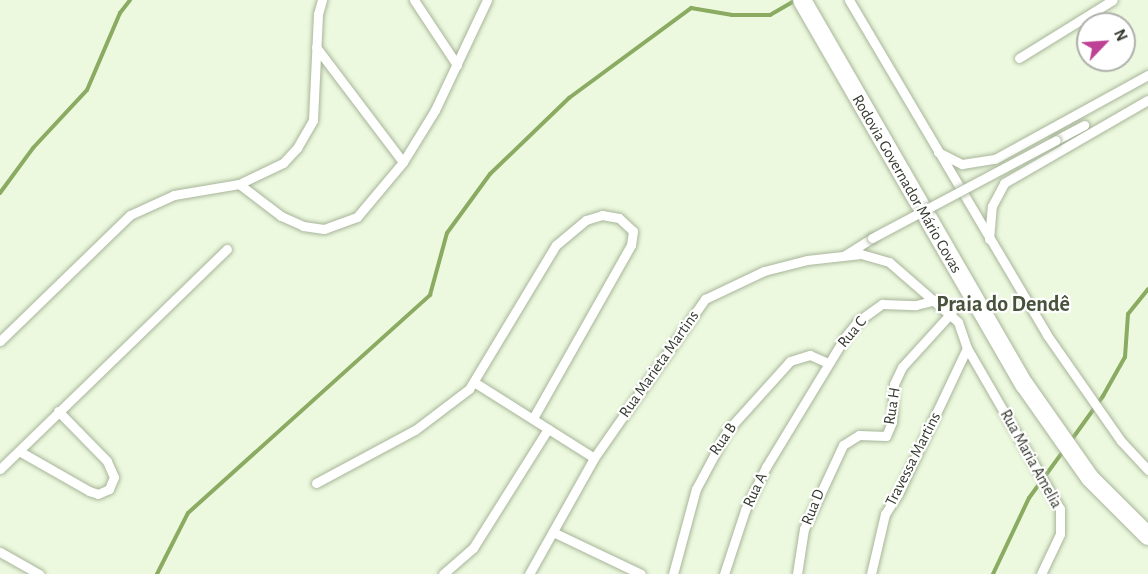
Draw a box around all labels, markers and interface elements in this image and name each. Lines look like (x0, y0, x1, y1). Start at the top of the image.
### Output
north arrow (1076, 12, 1136, 72)
text: N (1111, 27, 1130, 44)
street label: Rodovia Governador Mário Covas (848, 91, 966, 277)
district label: Praia do Dendê (936, 292, 1070, 318)
street label: Rua Marieta Martins (615, 307, 703, 421)
street label: Rua C (833, 312, 871, 352)
street label: Rua H (880, 386, 904, 426)
street label: Rua Maria Amelia (996, 406, 1066, 512)
street label: Travessa Martins (881, 409, 945, 509)
street label: Rua B (705, 419, 741, 459)
street label: Rua A (739, 470, 771, 510)
street label: Rua D (797, 486, 829, 528)

